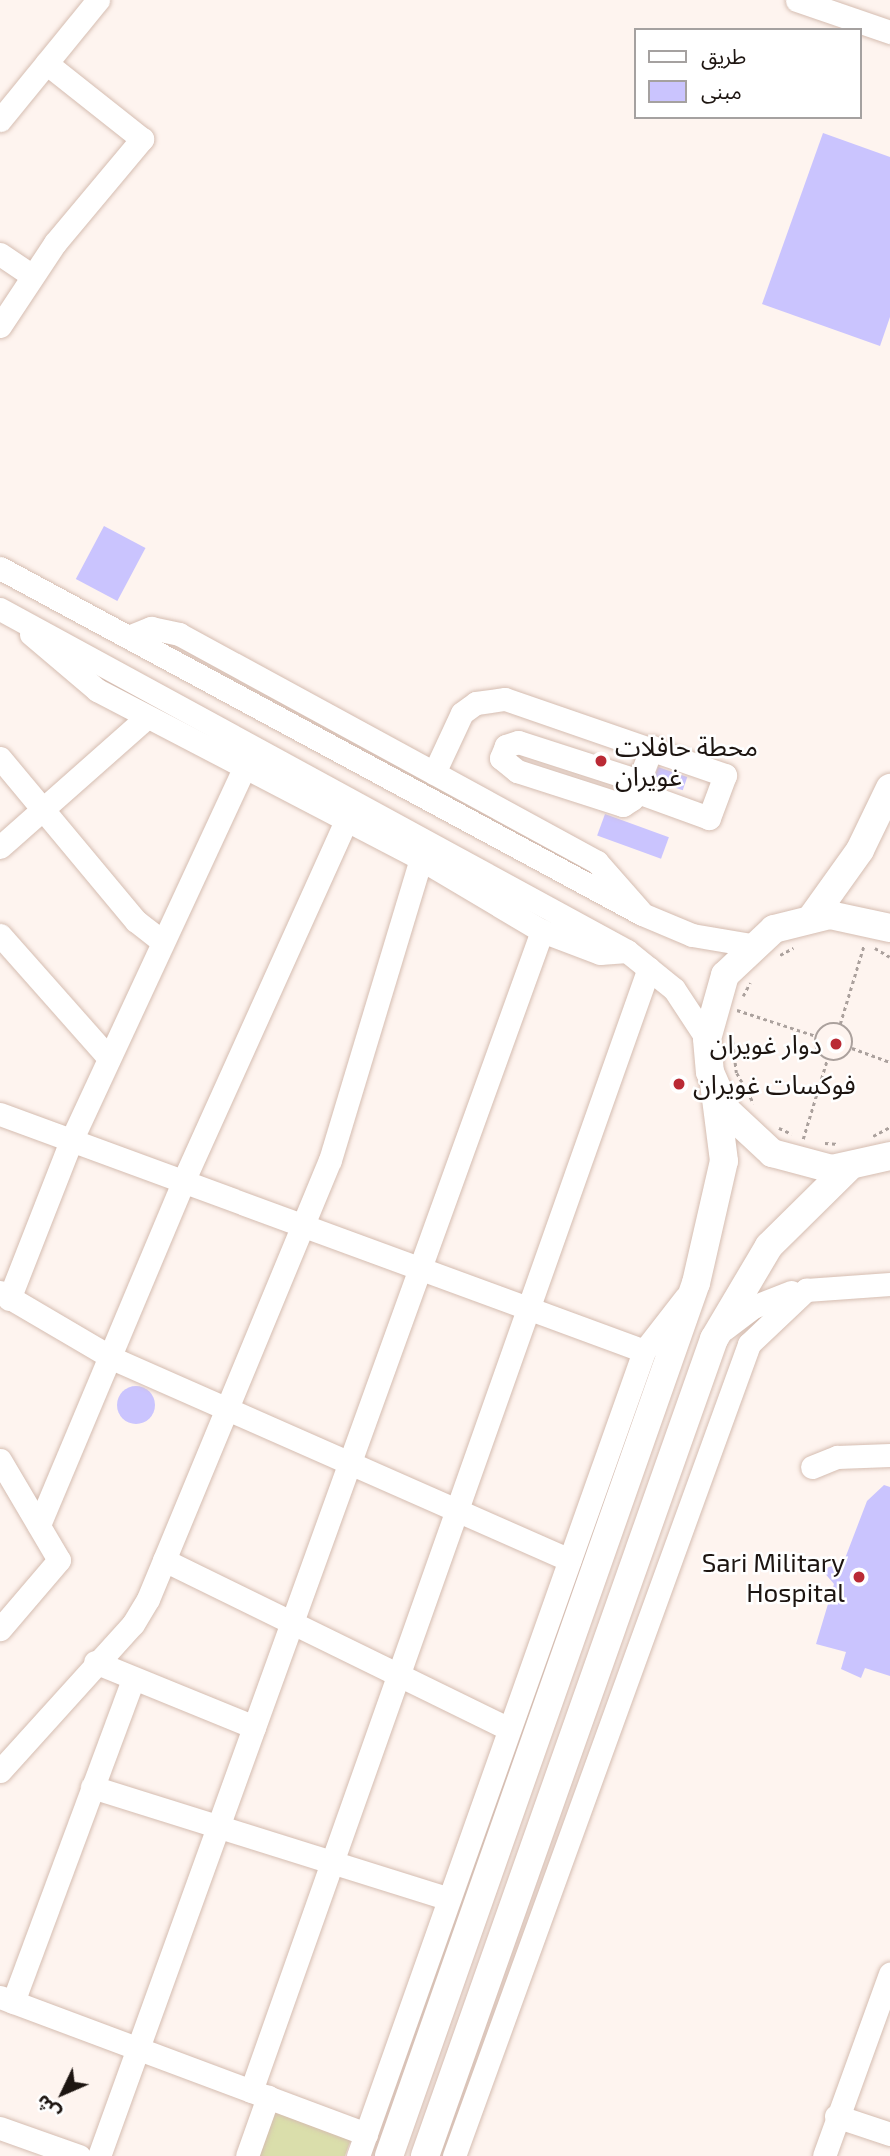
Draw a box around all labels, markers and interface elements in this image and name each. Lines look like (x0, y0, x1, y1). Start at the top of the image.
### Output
legend (634, 28, 862, 119)
text: طريق (701, 43, 746, 68)
text: مبنى (701, 78, 742, 103)
place label: محطة حافلات غويران (615, 730, 758, 792)
marker: محطة حافلات غويران (593, 753, 609, 769)
place label: دوار غويران (710, 1028, 822, 1060)
marker: دوار غويران (828, 1036, 844, 1052)
place label: فوكسات غويران (693, 1068, 856, 1100)
marker: فوكسات غويران (671, 1076, 687, 1092)
place label: Sari Military Hospital (702, 1546, 845, 1608)
marker: Sari Military Hospital (851, 1569, 867, 1585)
north arrow (28, 2058, 98, 2128)
text: ش (30, 2091, 65, 2125)

